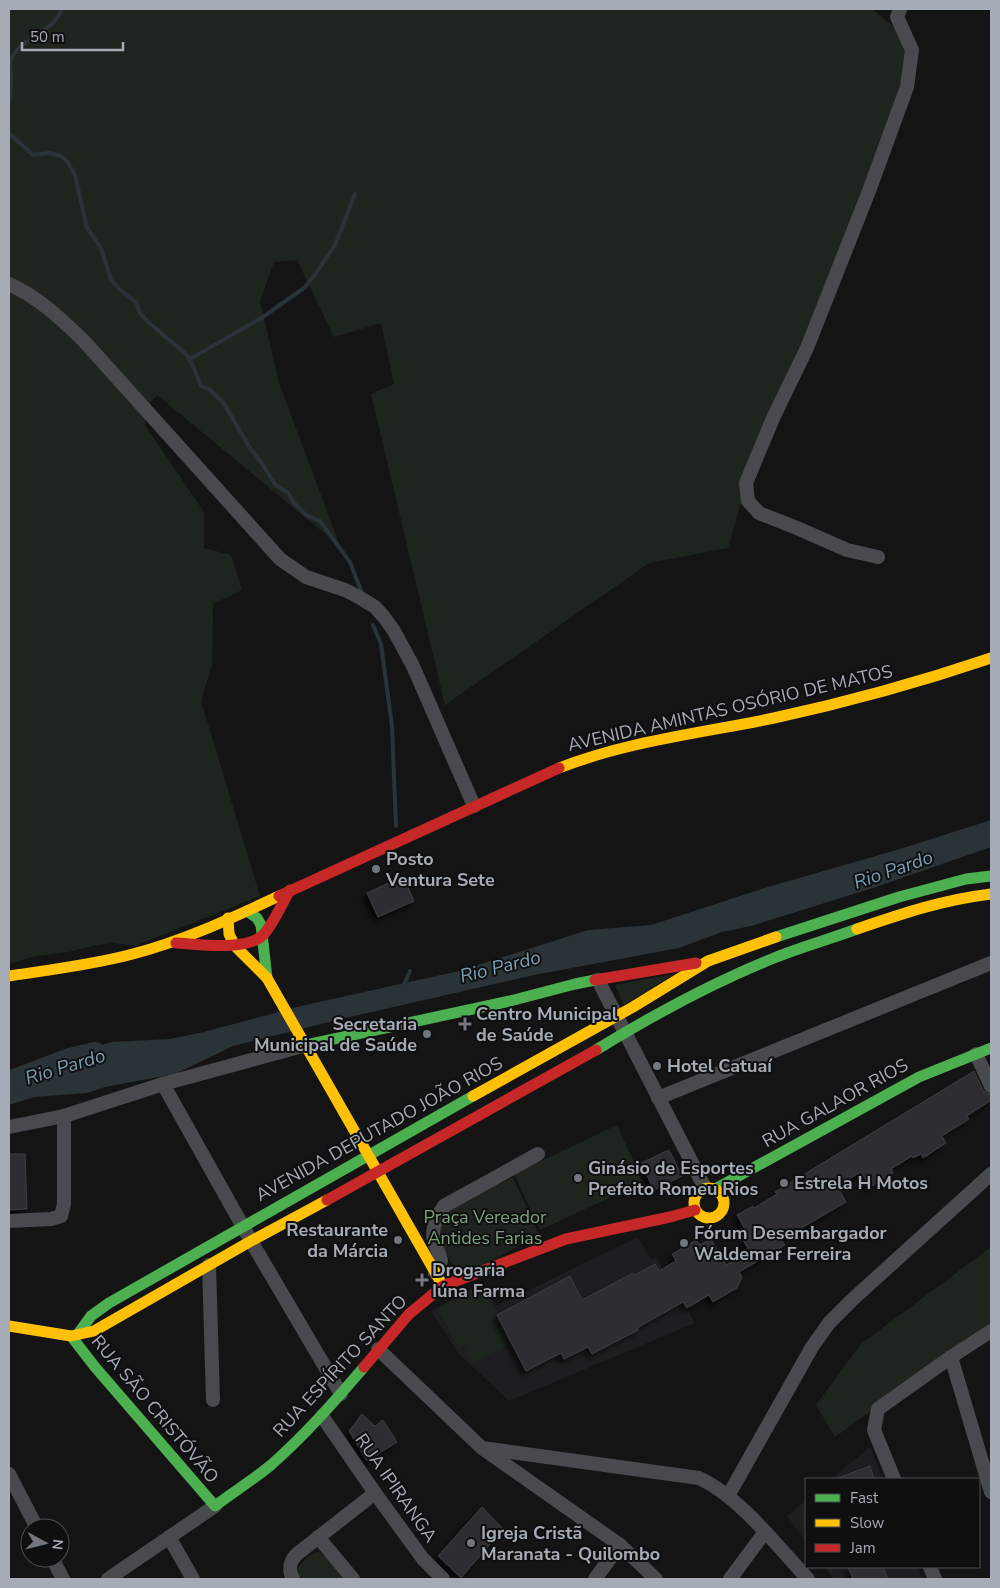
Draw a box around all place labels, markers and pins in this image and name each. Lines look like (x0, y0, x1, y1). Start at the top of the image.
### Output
place label: Posto Ventura Sete (385, 847, 495, 892)
marker: Posto Ventura Sete (370, 863, 382, 875)
place label: Centro Municipal de Saúde (476, 1002, 618, 1047)
place label: Secretaria Municipal de Saúde (254, 1012, 417, 1057)
marker: Centro Municipal de Saúde (458, 1017, 472, 1031)
marker: Secretaria Municipal de Saúde (421, 1028, 433, 1040)
place label: Hotel Catuaí (667, 1054, 773, 1078)
marker: Hotel Catuaí (651, 1060, 663, 1072)
place label: Ginásio de Esportes Prefeito Romeu Rios (588, 1156, 759, 1201)
place label: Estrela H Motos (794, 1171, 928, 1195)
marker: Ginásio de Esportes Prefeito Romeu Rios (572, 1172, 584, 1184)
marker: Estrela H Motos (778, 1177, 790, 1189)
place label: Restaurante da Márcia (286, 1218, 388, 1263)
place label: Fórum Desembargador Waldemar Ferreira (694, 1221, 887, 1266)
marker: Restaurante da Márcia (392, 1234, 404, 1246)
marker: Fórum Desembargador Waldemar Ferreira (678, 1237, 690, 1249)
place label: Drogaria Iúna Farma (432, 1258, 525, 1303)
marker: Drogaria Iúna Farma (416, 1274, 428, 1286)
place label: Igreja Cristã Maranata - Quilombo (481, 1521, 660, 1566)
marker: Igreja Cristã Maranata - Quilombo (465, 1537, 477, 1549)

